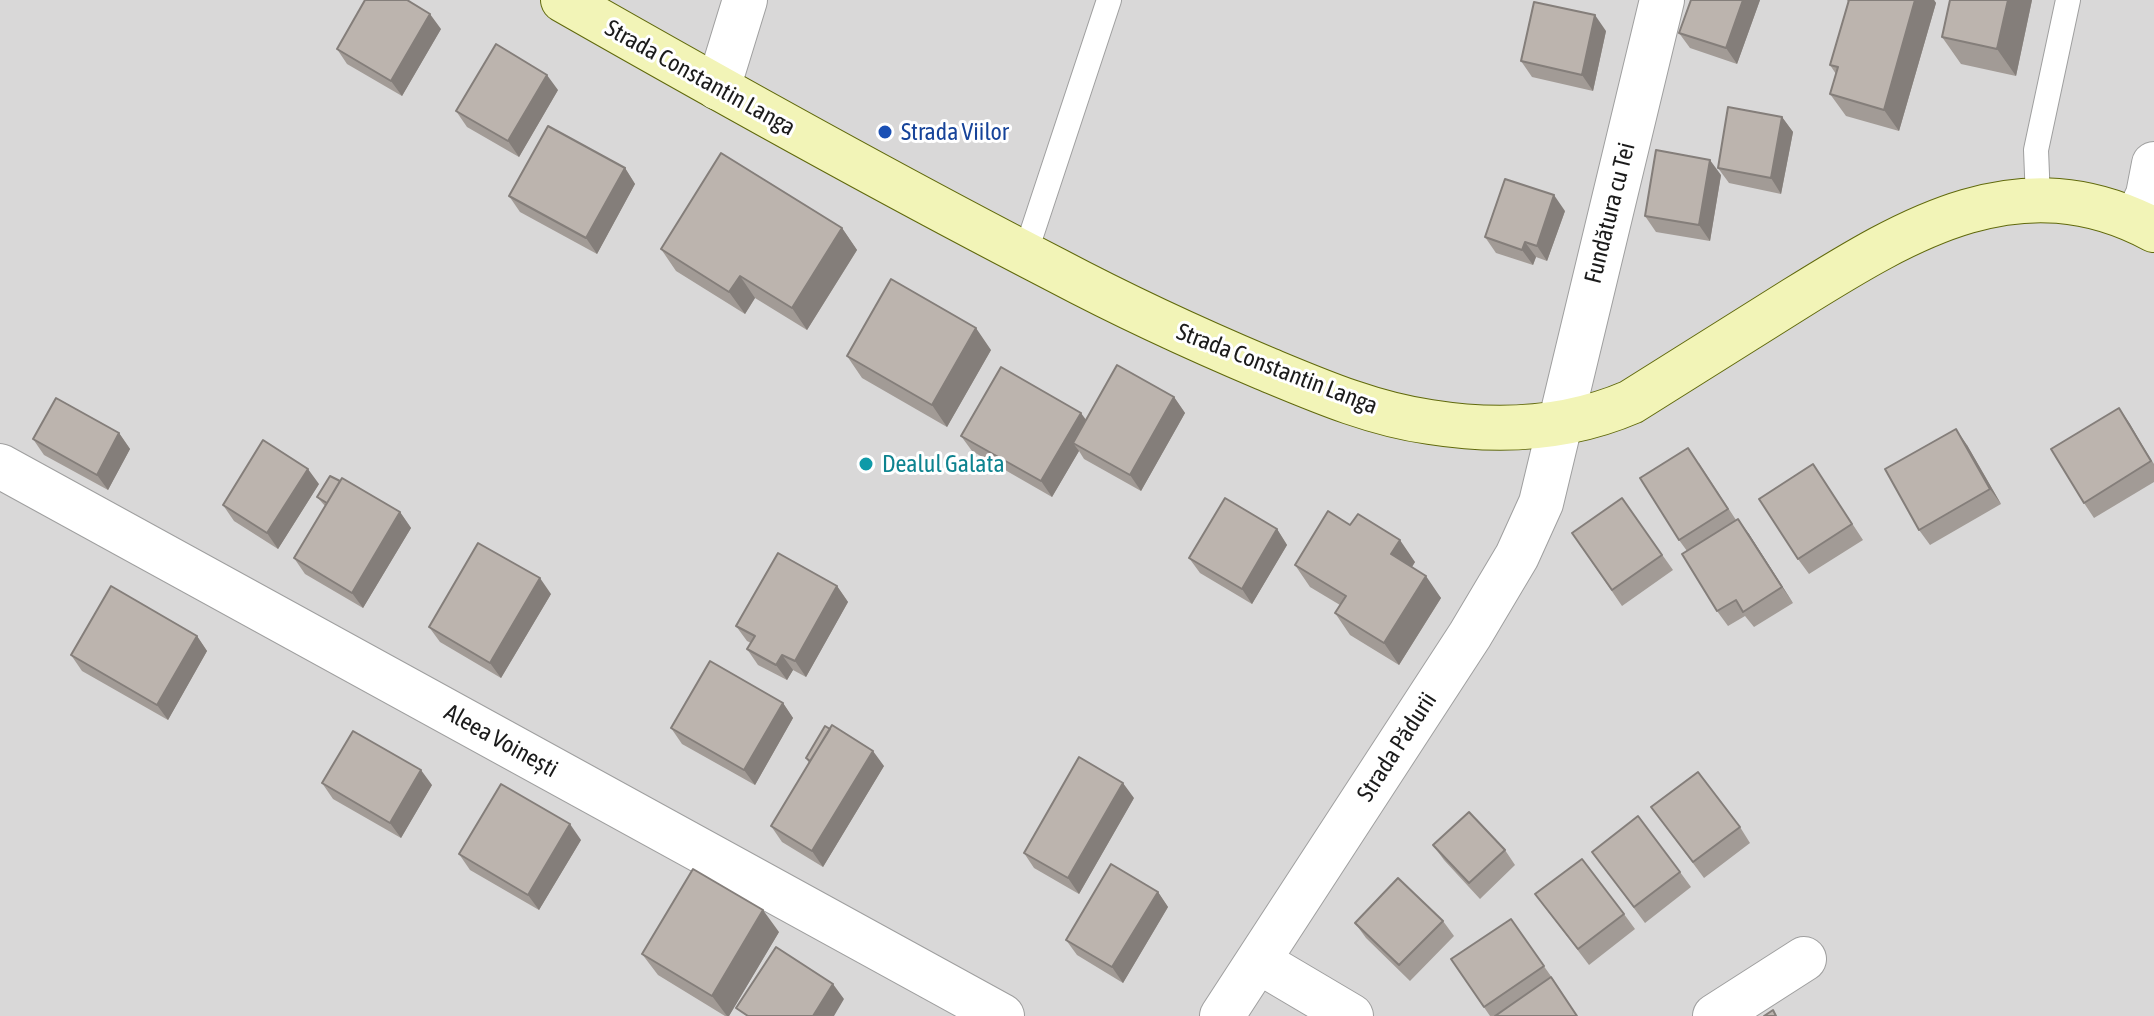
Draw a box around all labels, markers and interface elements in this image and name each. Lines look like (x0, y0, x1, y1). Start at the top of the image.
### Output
street label: Strada Constantin Langa (600, 14, 800, 142)
place label: Strada Viilor (901, 118, 1009, 146)
marker: Strada Viilor (876, 123, 894, 141)
street label: Fundătura cu Tei (1579, 140, 1641, 286)
street label: Strada Constantin Langa (1172, 317, 1382, 421)
place label: Dealul Galata (882, 450, 1005, 478)
marker: Dealul Galata (857, 455, 875, 473)
street label: Strada Pădurii (1351, 687, 1443, 807)
street label: Aleea Voinești (439, 698, 563, 784)

